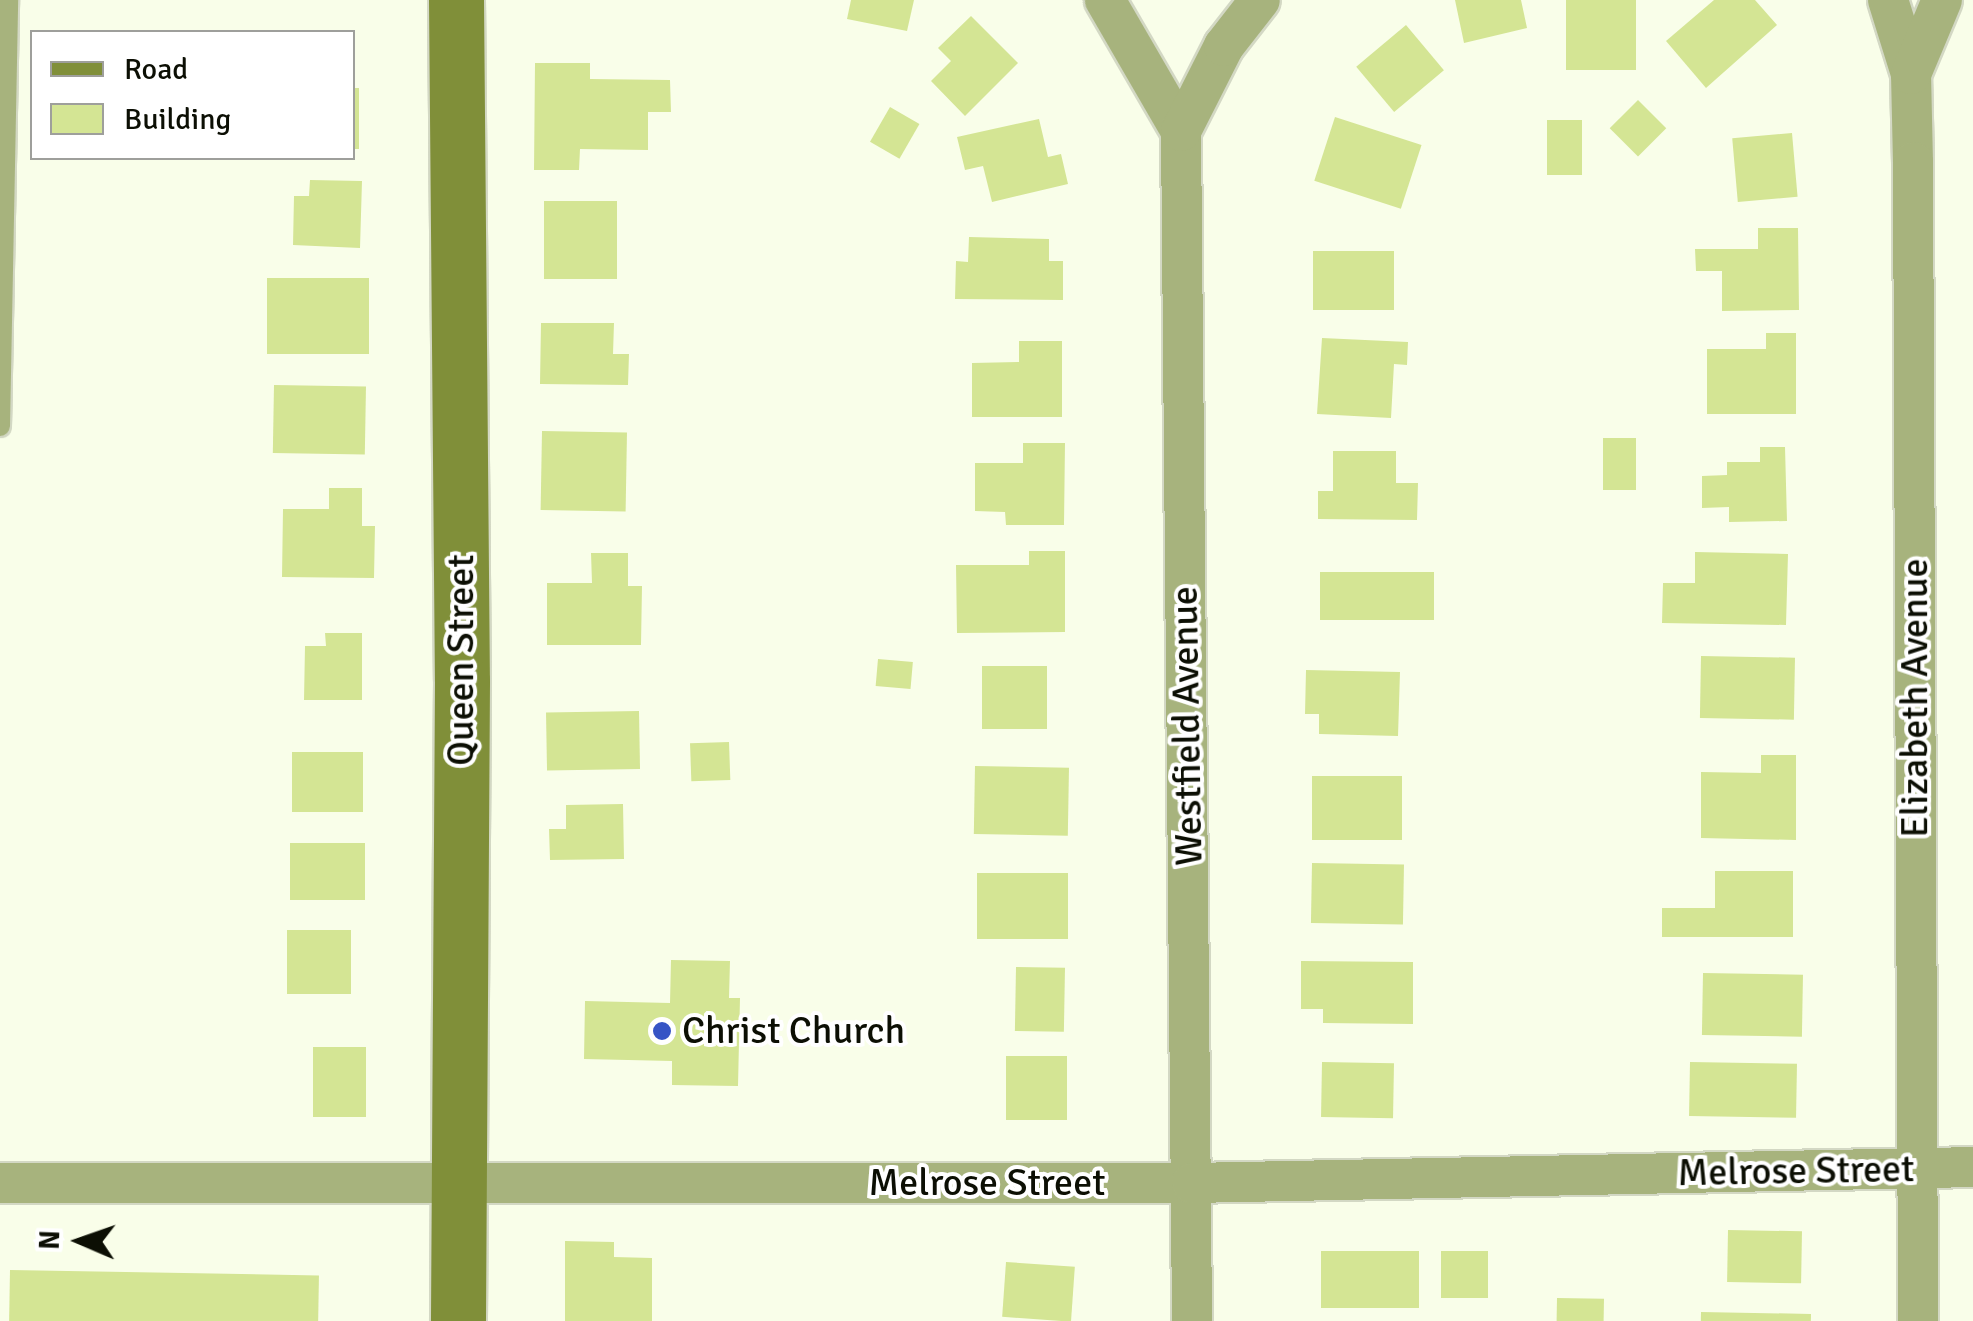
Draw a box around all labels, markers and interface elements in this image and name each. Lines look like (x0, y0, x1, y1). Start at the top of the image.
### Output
legend (30, 30, 355, 160)
text: Road (124, 51, 188, 88)
text: Building (124, 101, 231, 138)
street label: Queen Street (438, 554, 484, 766)
street label: Elizabeth Avenue (1892, 558, 1938, 838)
street label: Westfield Avenue (1162, 586, 1212, 866)
place label: Christ Church (682, 1008, 905, 1054)
marker: Christ Church (651, 1020, 673, 1042)
street label: Melrose Street (1677, 1146, 1915, 1196)
street label: Melrose Street (869, 1160, 1105, 1206)
north arrow (30, 1191, 130, 1291)
text: N (33, 1230, 67, 1250)

